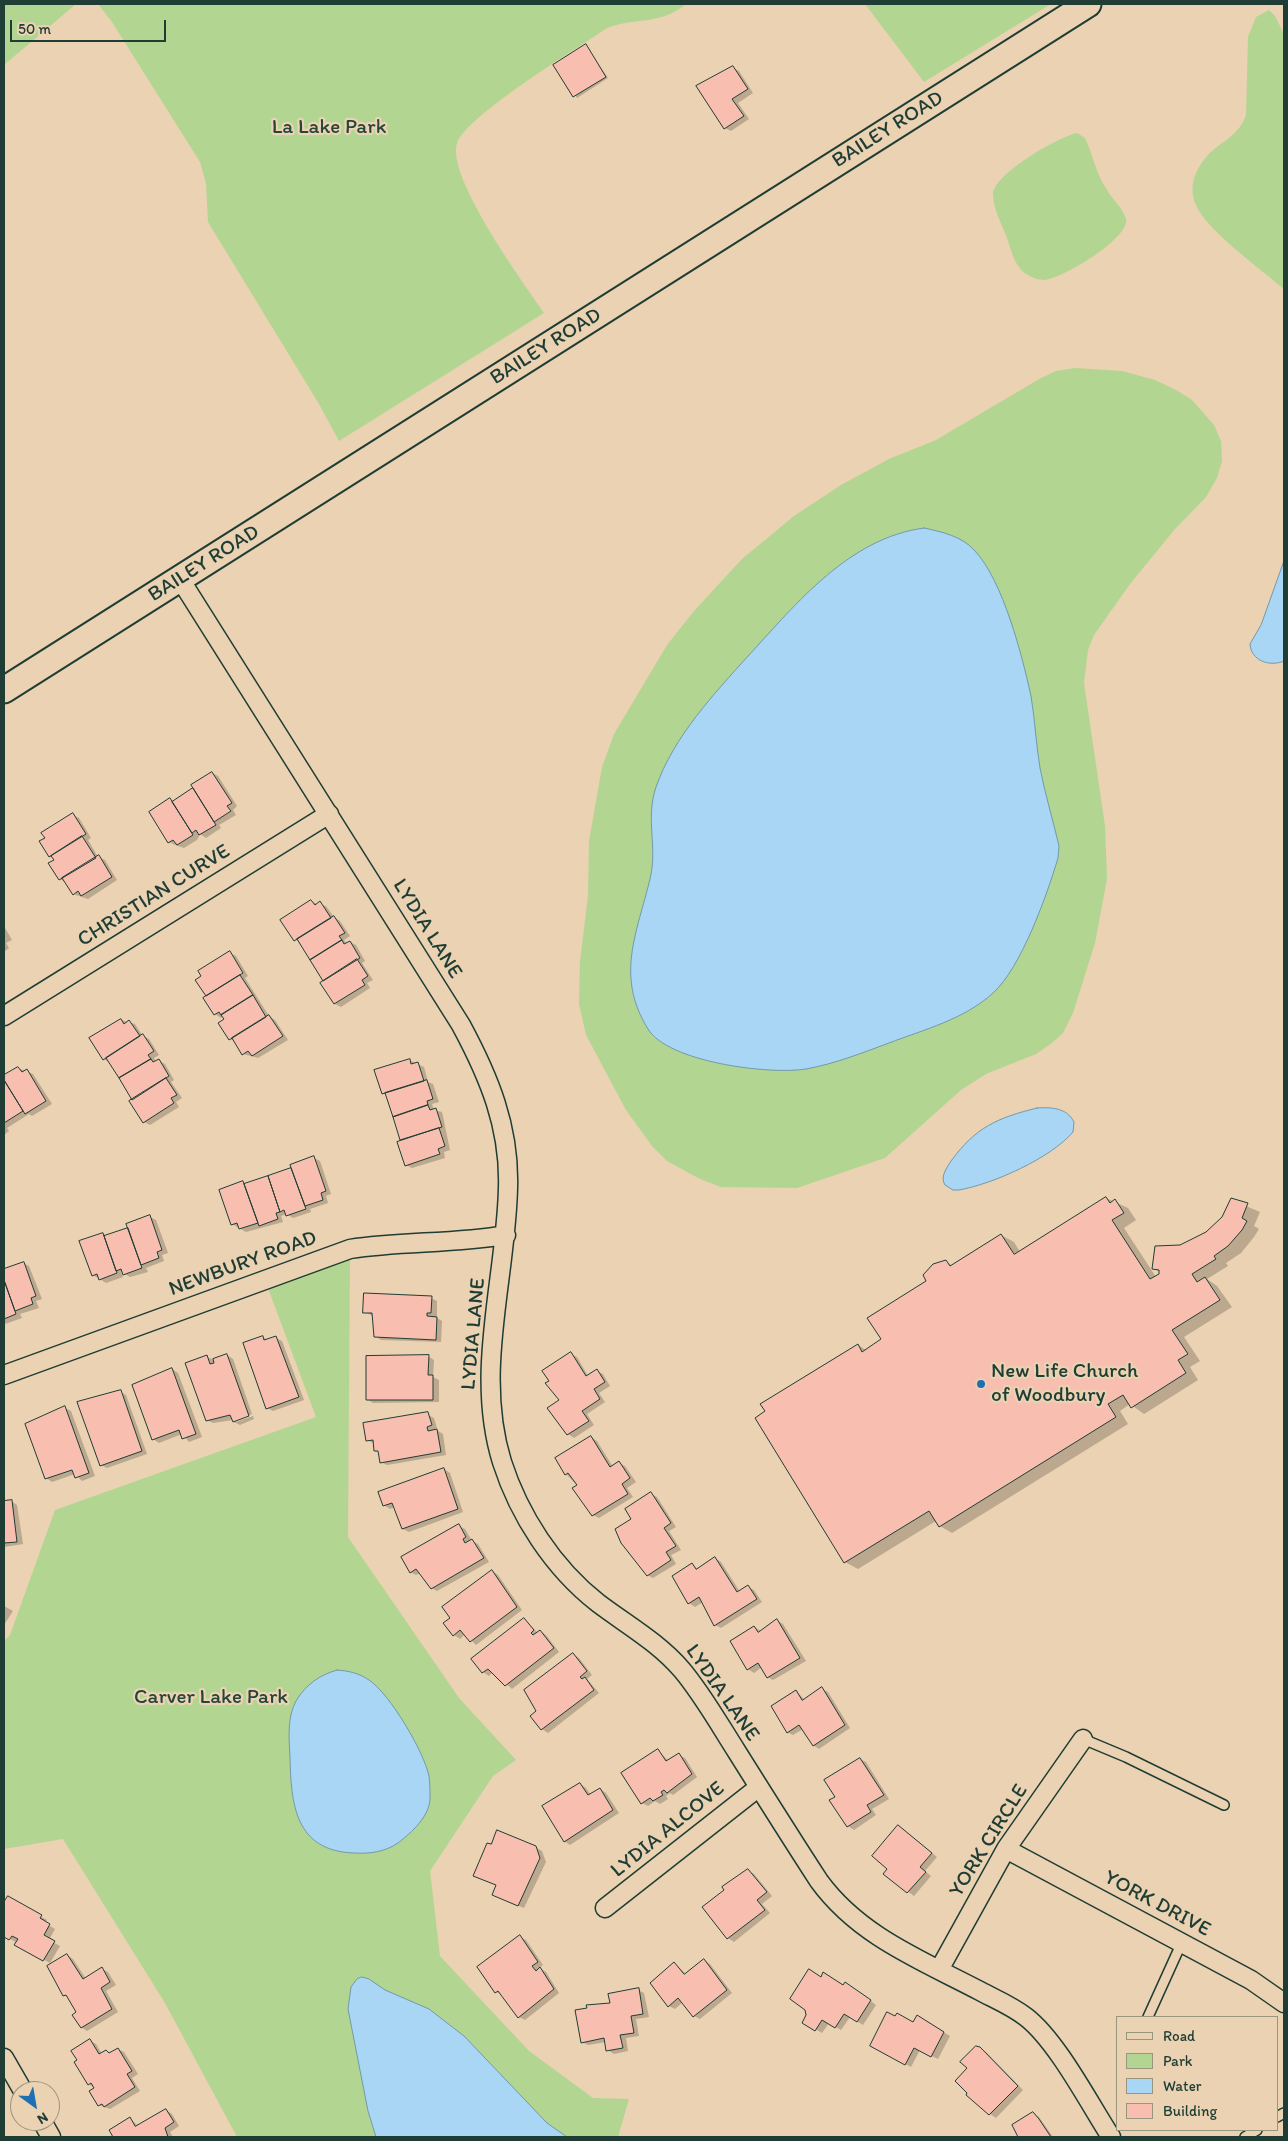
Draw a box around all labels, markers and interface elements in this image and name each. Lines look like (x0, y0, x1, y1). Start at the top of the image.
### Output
scale bar (12, 10, 169, 42)
text: 50 m (18, 20, 51, 38)
street label: BAILEY ROAD (828, 86, 948, 174)
park label: La Lake Park (272, 115, 386, 141)
street label: BAILEY ROAD (486, 303, 606, 391)
street label: BAILEY ROAD (144, 520, 264, 608)
street label: CHRISTIAN CURVE (73, 839, 235, 953)
street label: LYDIA LANE (387, 875, 467, 983)
street label: NEWBURY ROAD (166, 1226, 320, 1302)
street label: LYDIA LANE (457, 1277, 491, 1391)
place label: New Life Church of Woodbury (991, 1359, 1138, 1409)
marker: New Life Church of Woodbury (975, 1378, 987, 1390)
street label: LYDIA LANE (679, 1640, 765, 1746)
park label: Carver Lake Park (134, 1685, 288, 1711)
street label: LYDIA ALCOVE (606, 1776, 730, 1884)
street label: YORK CIRCLE (944, 1780, 1034, 1902)
street label: YORK DRIVE (1099, 1865, 1215, 1943)
legend (1116, 2016, 1278, 2131)
text: Road (1163, 2027, 1195, 2045)
text: Park (1163, 2052, 1193, 2070)
text: Water (1163, 2077, 1201, 2095)
north arrow (10, 2081, 60, 2131)
text: Building (1163, 2102, 1217, 2120)
text: N (34, 2109, 51, 2128)

